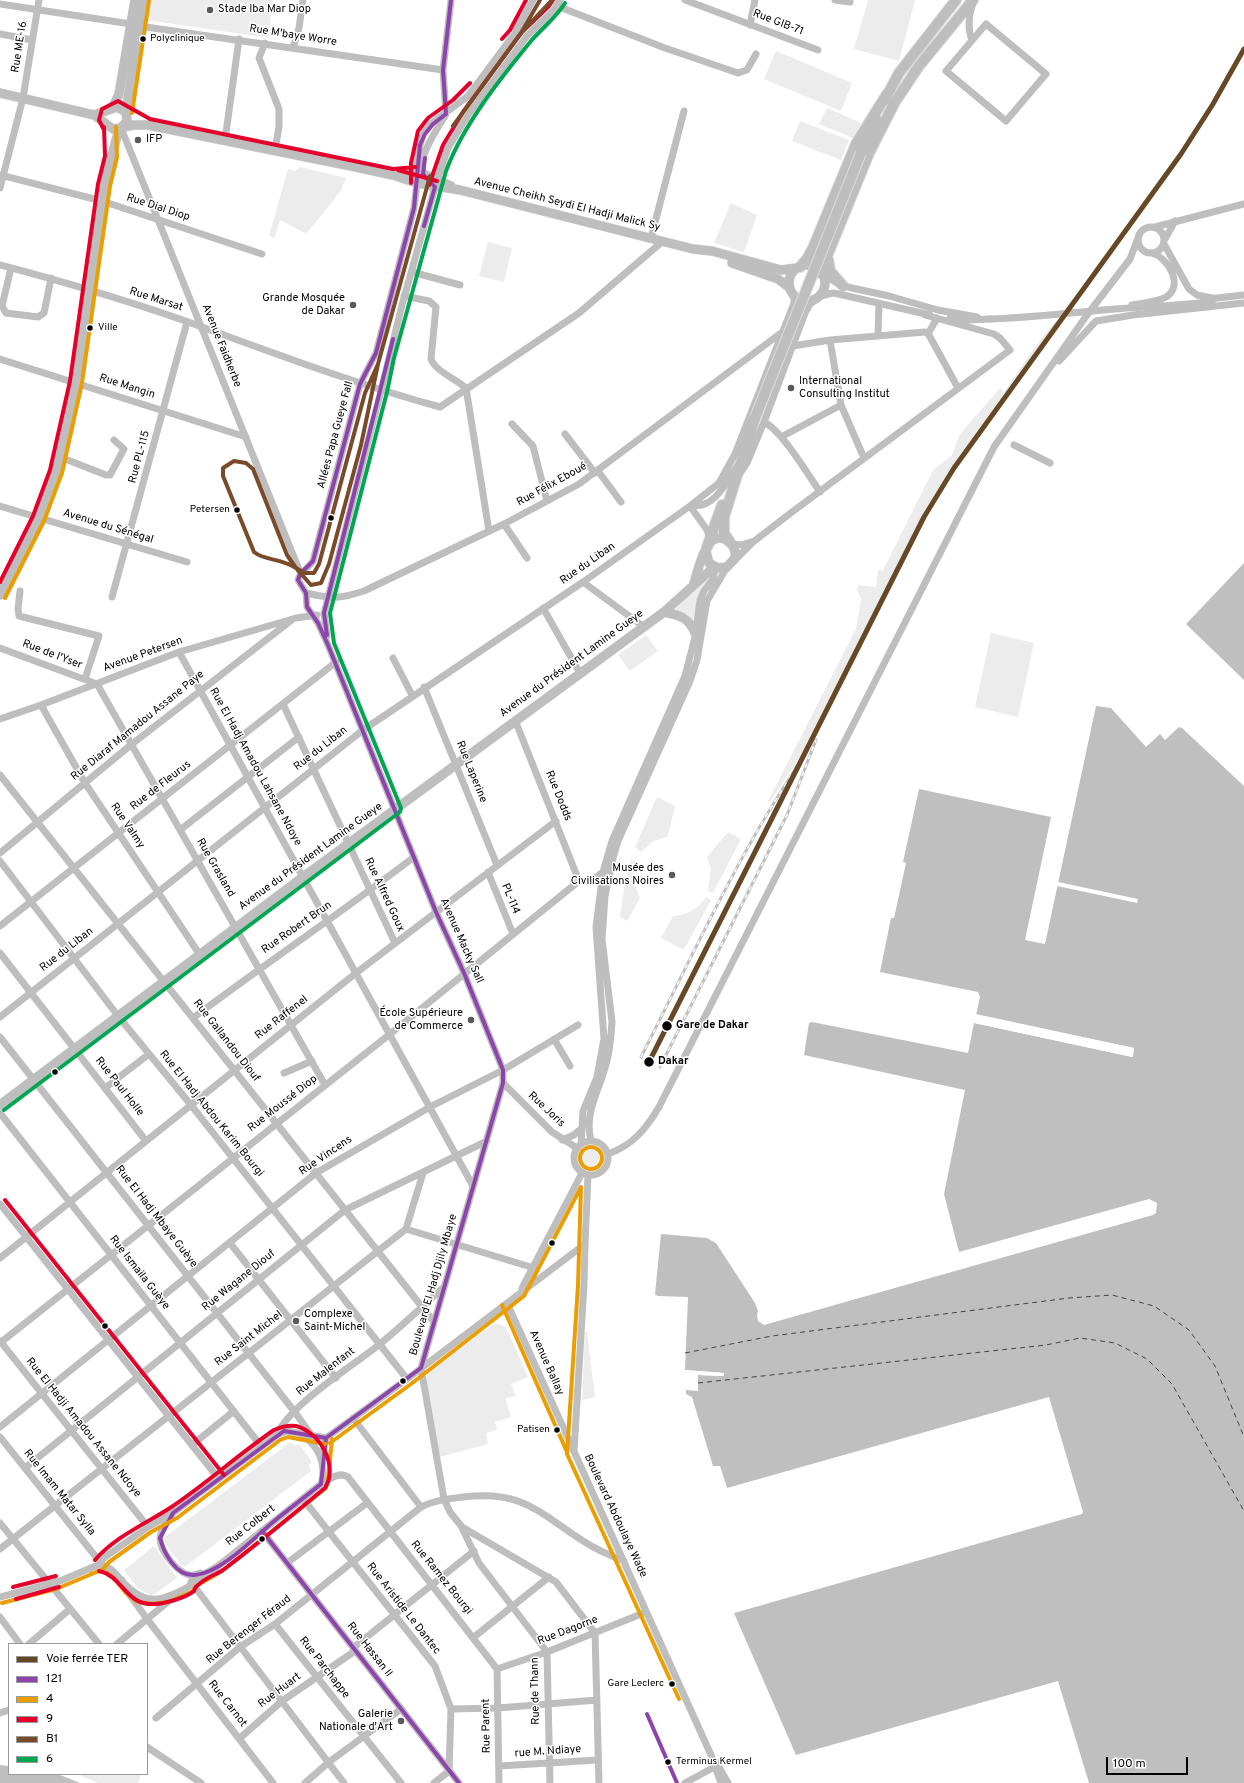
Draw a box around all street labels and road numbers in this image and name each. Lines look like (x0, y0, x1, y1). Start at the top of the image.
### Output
street label: Rue GIB-71 (751, 7, 805, 39)
street label: Rue ME-16 (9, 20, 31, 74)
street label: Rue M'baye Worre (248, 23, 338, 49)
street label: Avenue Cheikh Seydi El Hadji Malick Sy (472, 175, 662, 235)
street label: Rue Dial Diop (125, 192, 191, 224)
street label: Rue Marsat (128, 285, 184, 315)
street label: Avenue Faidherbe (198, 303, 244, 389)
street label: Rue Mangin (97, 372, 157, 402)
street label: Allées Papa Gueye Fall (315, 380, 357, 490)
street label: Rue PL-115 (127, 429, 153, 485)
street label: Rue Félix Eboué (515, 460, 589, 510)
street label: Avenue du Sénégal (61, 507, 155, 547)
street label: Rue du Liban (558, 540, 618, 588)
street label: Avenue du Président Lamine Gueye (498, 607, 646, 721)
street label: Avenue Petersen (101, 634, 185, 676)
street label: Rue de l'Yser (20, 637, 84, 673)
street label: Rue Diaraf Mamadou Assane Paye (69, 668, 207, 784)
street label: Rue El Hadj Amadou Lahsane Ndoye (206, 686, 304, 848)
street label: Rue du Liban (292, 724, 350, 774)
street label: Rue Laperine (453, 739, 489, 805)
street label: Rue de Fleurus (128, 758, 194, 814)
street label: Rue Dodds (542, 769, 574, 823)
street label: Avenue du Président Lamine Gueye (237, 800, 385, 914)
street label: Rue Valmy (107, 801, 147, 851)
street label: Rue Grasland (193, 836, 237, 900)
street label: Rue Alfred Goux (361, 856, 407, 934)
street label: PL-114 (498, 882, 522, 916)
street label: Avenue Macky Sall (436, 897, 486, 985)
street label: Rue Robert Brun (259, 899, 335, 957)
street label: Rue du Liban (38, 925, 96, 975)
street label: Rue Raffenel (253, 993, 311, 1043)
street label: Rue Gallandou Diouf (190, 997, 262, 1085)
street label: Rue El Hadj Abdou Karim Bourgi (156, 1048, 266, 1180)
street label: Rue Paul Holle (92, 1055, 146, 1119)
street label: Rue Moussé Diop (246, 1073, 320, 1135)
street label: Rue Joris (525, 1089, 567, 1131)
street label: Rue Vincens (297, 1133, 355, 1179)
street label: Rue El Hadj Mbaye Guèye (112, 1163, 200, 1271)
street label: Boulevard El Hadj Djily Mbaye (407, 1213, 461, 1357)
street label: Rue Ismaila Guèye (106, 1233, 172, 1313)
street label: Rue Wagane Diouf (200, 1248, 278, 1314)
street label: Rue Saint Michel (213, 1309, 285, 1369)
street label: Avenue Ballay (526, 1328, 566, 1398)
street label: Rue Malenfant (294, 1345, 358, 1399)
street label: Rue El Hadji Amadou Assane Ndoye (23, 1355, 143, 1501)
street label: Rue Imam Matar Sylla (20, 1447, 98, 1539)
street label: Boulevard Abdoulaye Wade (581, 1452, 649, 1580)
street label: Rue Colbert (224, 1503, 278, 1549)
street label: Rue Ramez Bourgi (407, 1538, 475, 1618)
street label: Rue Aristide Le Dantec (363, 1561, 443, 1657)
street label: Rue Berenger Féraud (204, 1593, 294, 1667)
street label: Rue Dagorne (536, 1613, 600, 1649)
street label: Rue Hassan ll (344, 1620, 394, 1680)
street label: Rue Parchappe (296, 1635, 352, 1701)
street label: Rue de Thann (529, 1657, 543, 1725)
street label: Rue Huart (256, 1671, 304, 1711)
street label: Rue Carnot (205, 1678, 249, 1730)
street label: Rue Parent (480, 1699, 494, 1753)
street label: rue M. Ndiaye (514, 1743, 582, 1761)

